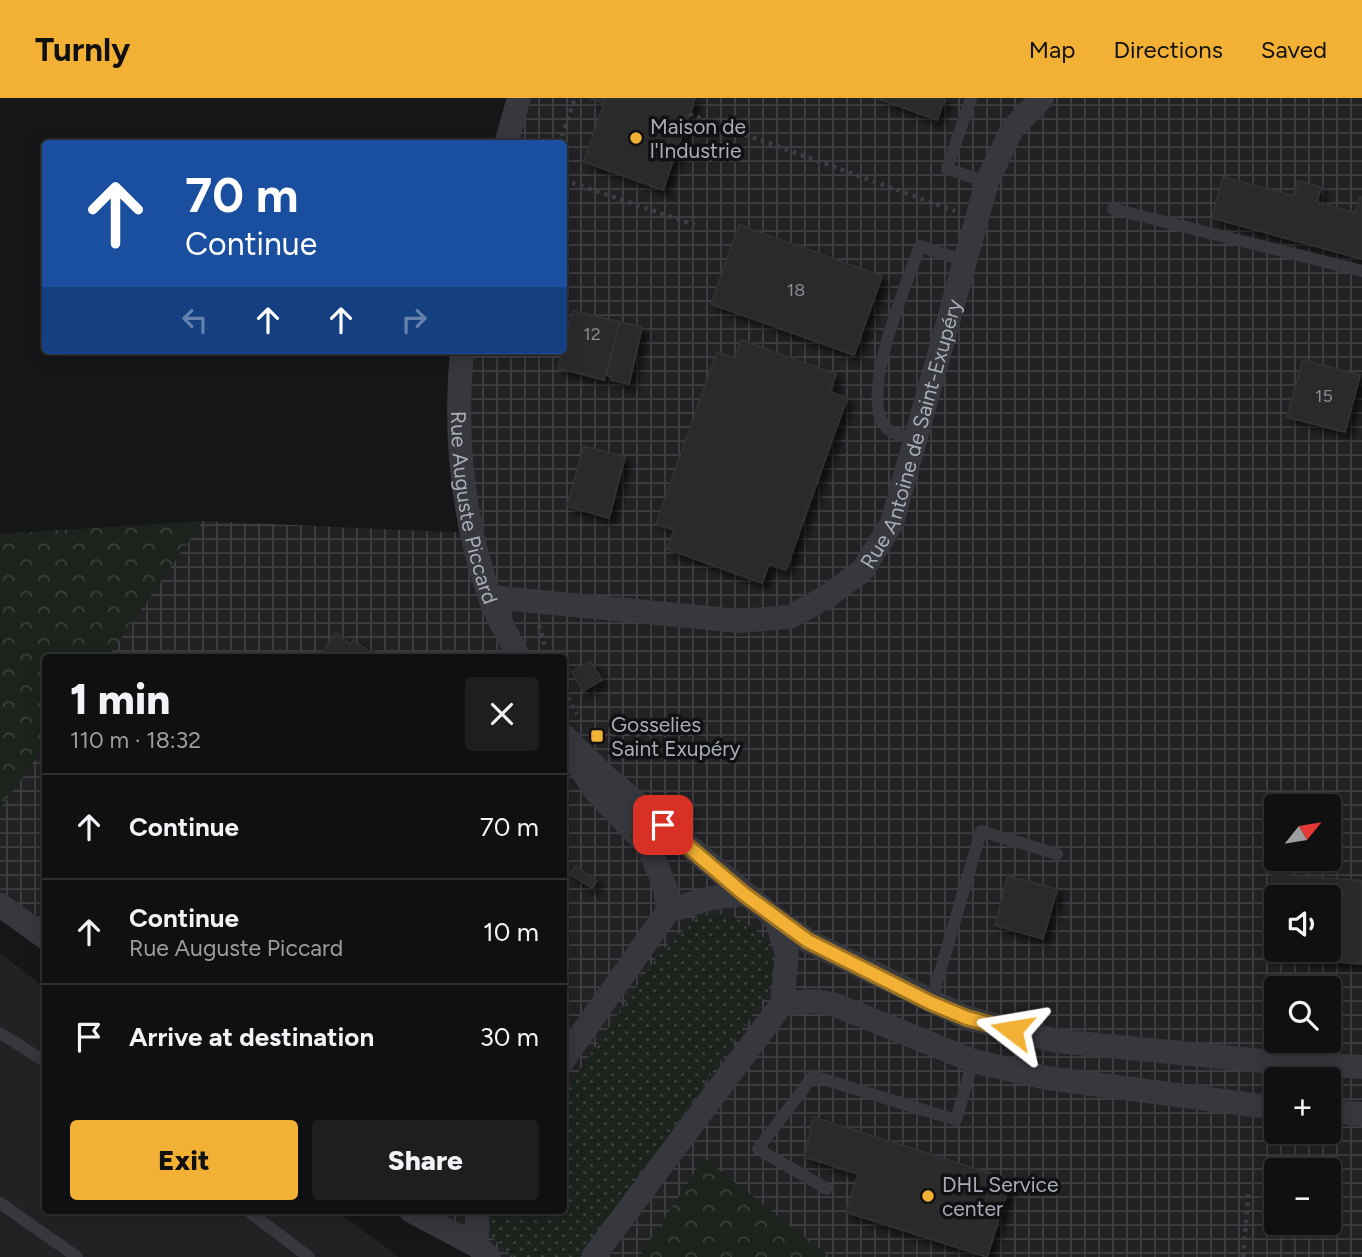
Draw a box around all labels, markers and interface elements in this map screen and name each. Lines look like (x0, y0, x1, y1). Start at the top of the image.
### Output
text: Turnly (35, 30, 130, 69)
text: Map (1029, 35, 1075, 64)
text: Directions (1113, 35, 1223, 64)
text: Saved (1261, 35, 1327, 64)
place label: Maison de l'Industrie (650, 114, 746, 163)
marker: Maison de l'Industrie (628, 130, 644, 146)
text: 70 m (185, 165, 298, 224)
icon: ahead (70, 168, 161, 259)
text: Continue (185, 225, 317, 263)
house number: 18 (787, 279, 805, 301)
street label: Rue Antoine de Saint-Exupéry (854, 296, 966, 573)
icon: left (176, 301, 214, 339)
icon: ahead (249, 301, 287, 339)
icon: ahead (322, 301, 360, 339)
icon: right (395, 301, 433, 339)
house number: 12 (583, 323, 601, 345)
house number: 15 (1315, 385, 1333, 407)
street label: Rue Auguste Piccard (447, 411, 504, 607)
text: 1 min (70, 674, 170, 725)
button: close (465, 677, 539, 751)
place label: Gosselies Saint Exupéry (611, 712, 741, 761)
text: 110 m · 18:32 (70, 726, 201, 754)
marker: Gosselies Saint Exupéry (589, 728, 605, 744)
north arrow (1264, 794, 1340, 872)
map controls (1264, 794, 1341, 1235)
pin (633, 795, 693, 855)
icon: arrive (644, 806, 682, 844)
icon: ahead (70, 808, 108, 846)
text: Continue (129, 811, 239, 843)
text: 70 m (480, 811, 539, 843)
button: sound (1264, 885, 1341, 962)
text: Continue (129, 902, 239, 934)
icon: ahead (70, 913, 108, 951)
text: 10 m (483, 916, 539, 948)
text: Rue Auguste Piccard (129, 934, 343, 962)
button: search (1264, 976, 1341, 1053)
position arrow (975, 993, 1049, 1067)
icon: arrive (70, 1018, 108, 1056)
text: Arrive at destination (129, 1021, 374, 1053)
text: 30 m (480, 1021, 539, 1053)
button: + (1264, 1067, 1341, 1144)
button: Exit (70, 1120, 298, 1200)
button: Share (312, 1120, 539, 1200)
button: − (1264, 1158, 1341, 1235)
place label: DHL Service center (942, 1172, 1058, 1221)
marker: DHL Service center (920, 1188, 936, 1204)

